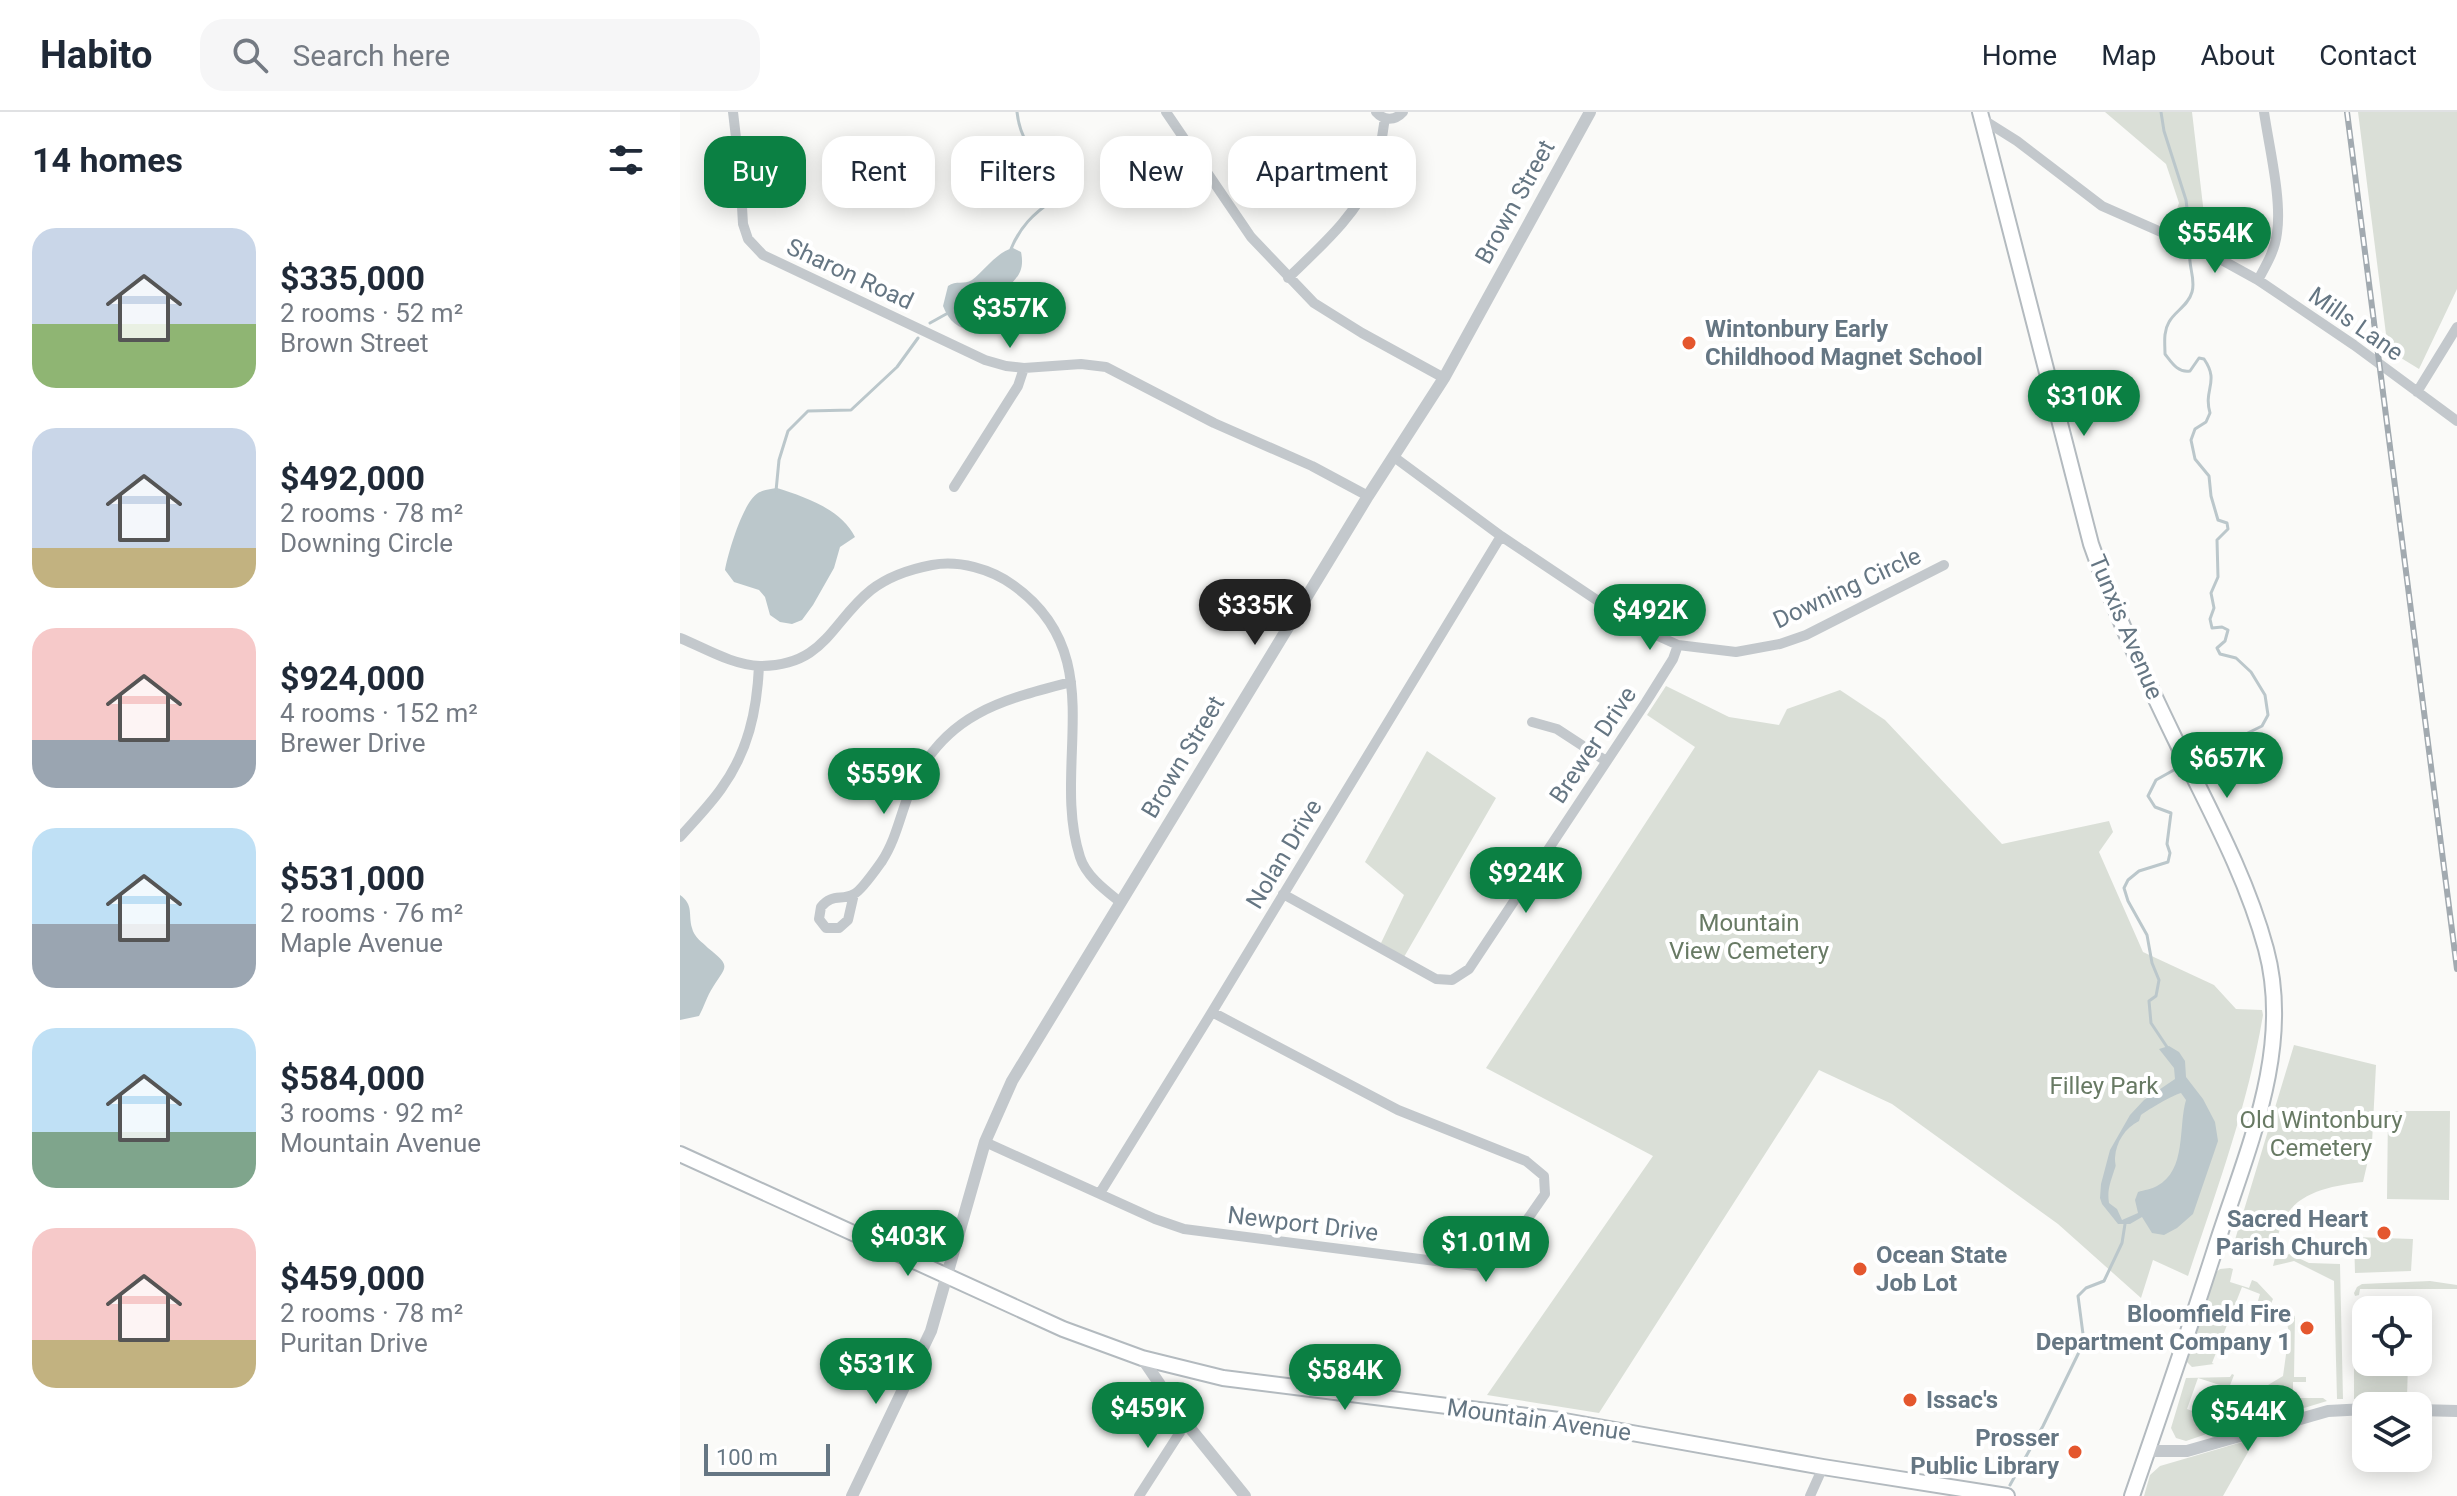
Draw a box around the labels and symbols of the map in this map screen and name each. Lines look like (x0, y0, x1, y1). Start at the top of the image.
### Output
street label: Brown Street (1470, 135, 1561, 269)
pin: $554K (2159, 207, 2271, 275)
street label: Sharon Road (782, 232, 918, 316)
street label: Mills Lane (2303, 281, 2409, 367)
pin: $357K (954, 282, 1066, 350)
place label: Wintonbury Early Childhood Magnet School (1705, 315, 1983, 371)
marker: Wintonbury Early Childhood Magnet School (1680, 334, 1698, 352)
pin: $310K (2028, 370, 2140, 438)
street label: Downing Circle (1769, 542, 1925, 634)
street label: Tunxis Avenue (2083, 551, 2169, 703)
pin: $335K (1199, 579, 1311, 647)
pin: $492K (1594, 584, 1706, 652)
street label: Brewer Drive (1544, 681, 1642, 809)
street label: Brown Street (1136, 691, 1230, 823)
pin: $657K (2171, 732, 2283, 800)
pin: $559K (828, 748, 940, 816)
street label: Nolan Drive (1240, 794, 1328, 914)
pin: $924K (1470, 847, 1582, 915)
park label: Mountain View Cemetery (1669, 909, 1830, 965)
park label: Filley Park (2049, 1072, 2159, 1100)
park label: Old Wintonbury Cemetery (2239, 1106, 2403, 1162)
street label: Newport Drive (1226, 1201, 1380, 1247)
place label: Sacred Heart Parish Church (2216, 1205, 2368, 1261)
pin: $403K (852, 1210, 964, 1278)
pin: $1.01M (1421, 1216, 1551, 1284)
marker: Sacred Heart Parish Church (2375, 1224, 2393, 1242)
place label: Ocean State Job Lot (1876, 1241, 2007, 1297)
marker: Ocean State Job Lot (1851, 1260, 1869, 1278)
place label: Bloomfield Fire Department Company 1 (2036, 1300, 2291, 1356)
marker: Bloomfield Fire Department Company 1 (2298, 1319, 2316, 1337)
pin: $531K (820, 1338, 932, 1406)
pin: $584K (1289, 1344, 1401, 1412)
pin: $459K (1092, 1382, 1204, 1450)
pin: $544K (2192, 1385, 2304, 1453)
place label: Issac's (1926, 1386, 1998, 1414)
marker: Issac's (1901, 1391, 1919, 1409)
street label: Mountain Avenue (1445, 1393, 1633, 1447)
place label: Prosser Public Library (1910, 1424, 2060, 1480)
scale bar (704, 1440, 830, 1476)
marker: Prosser Public Library (2066, 1443, 2084, 1461)

